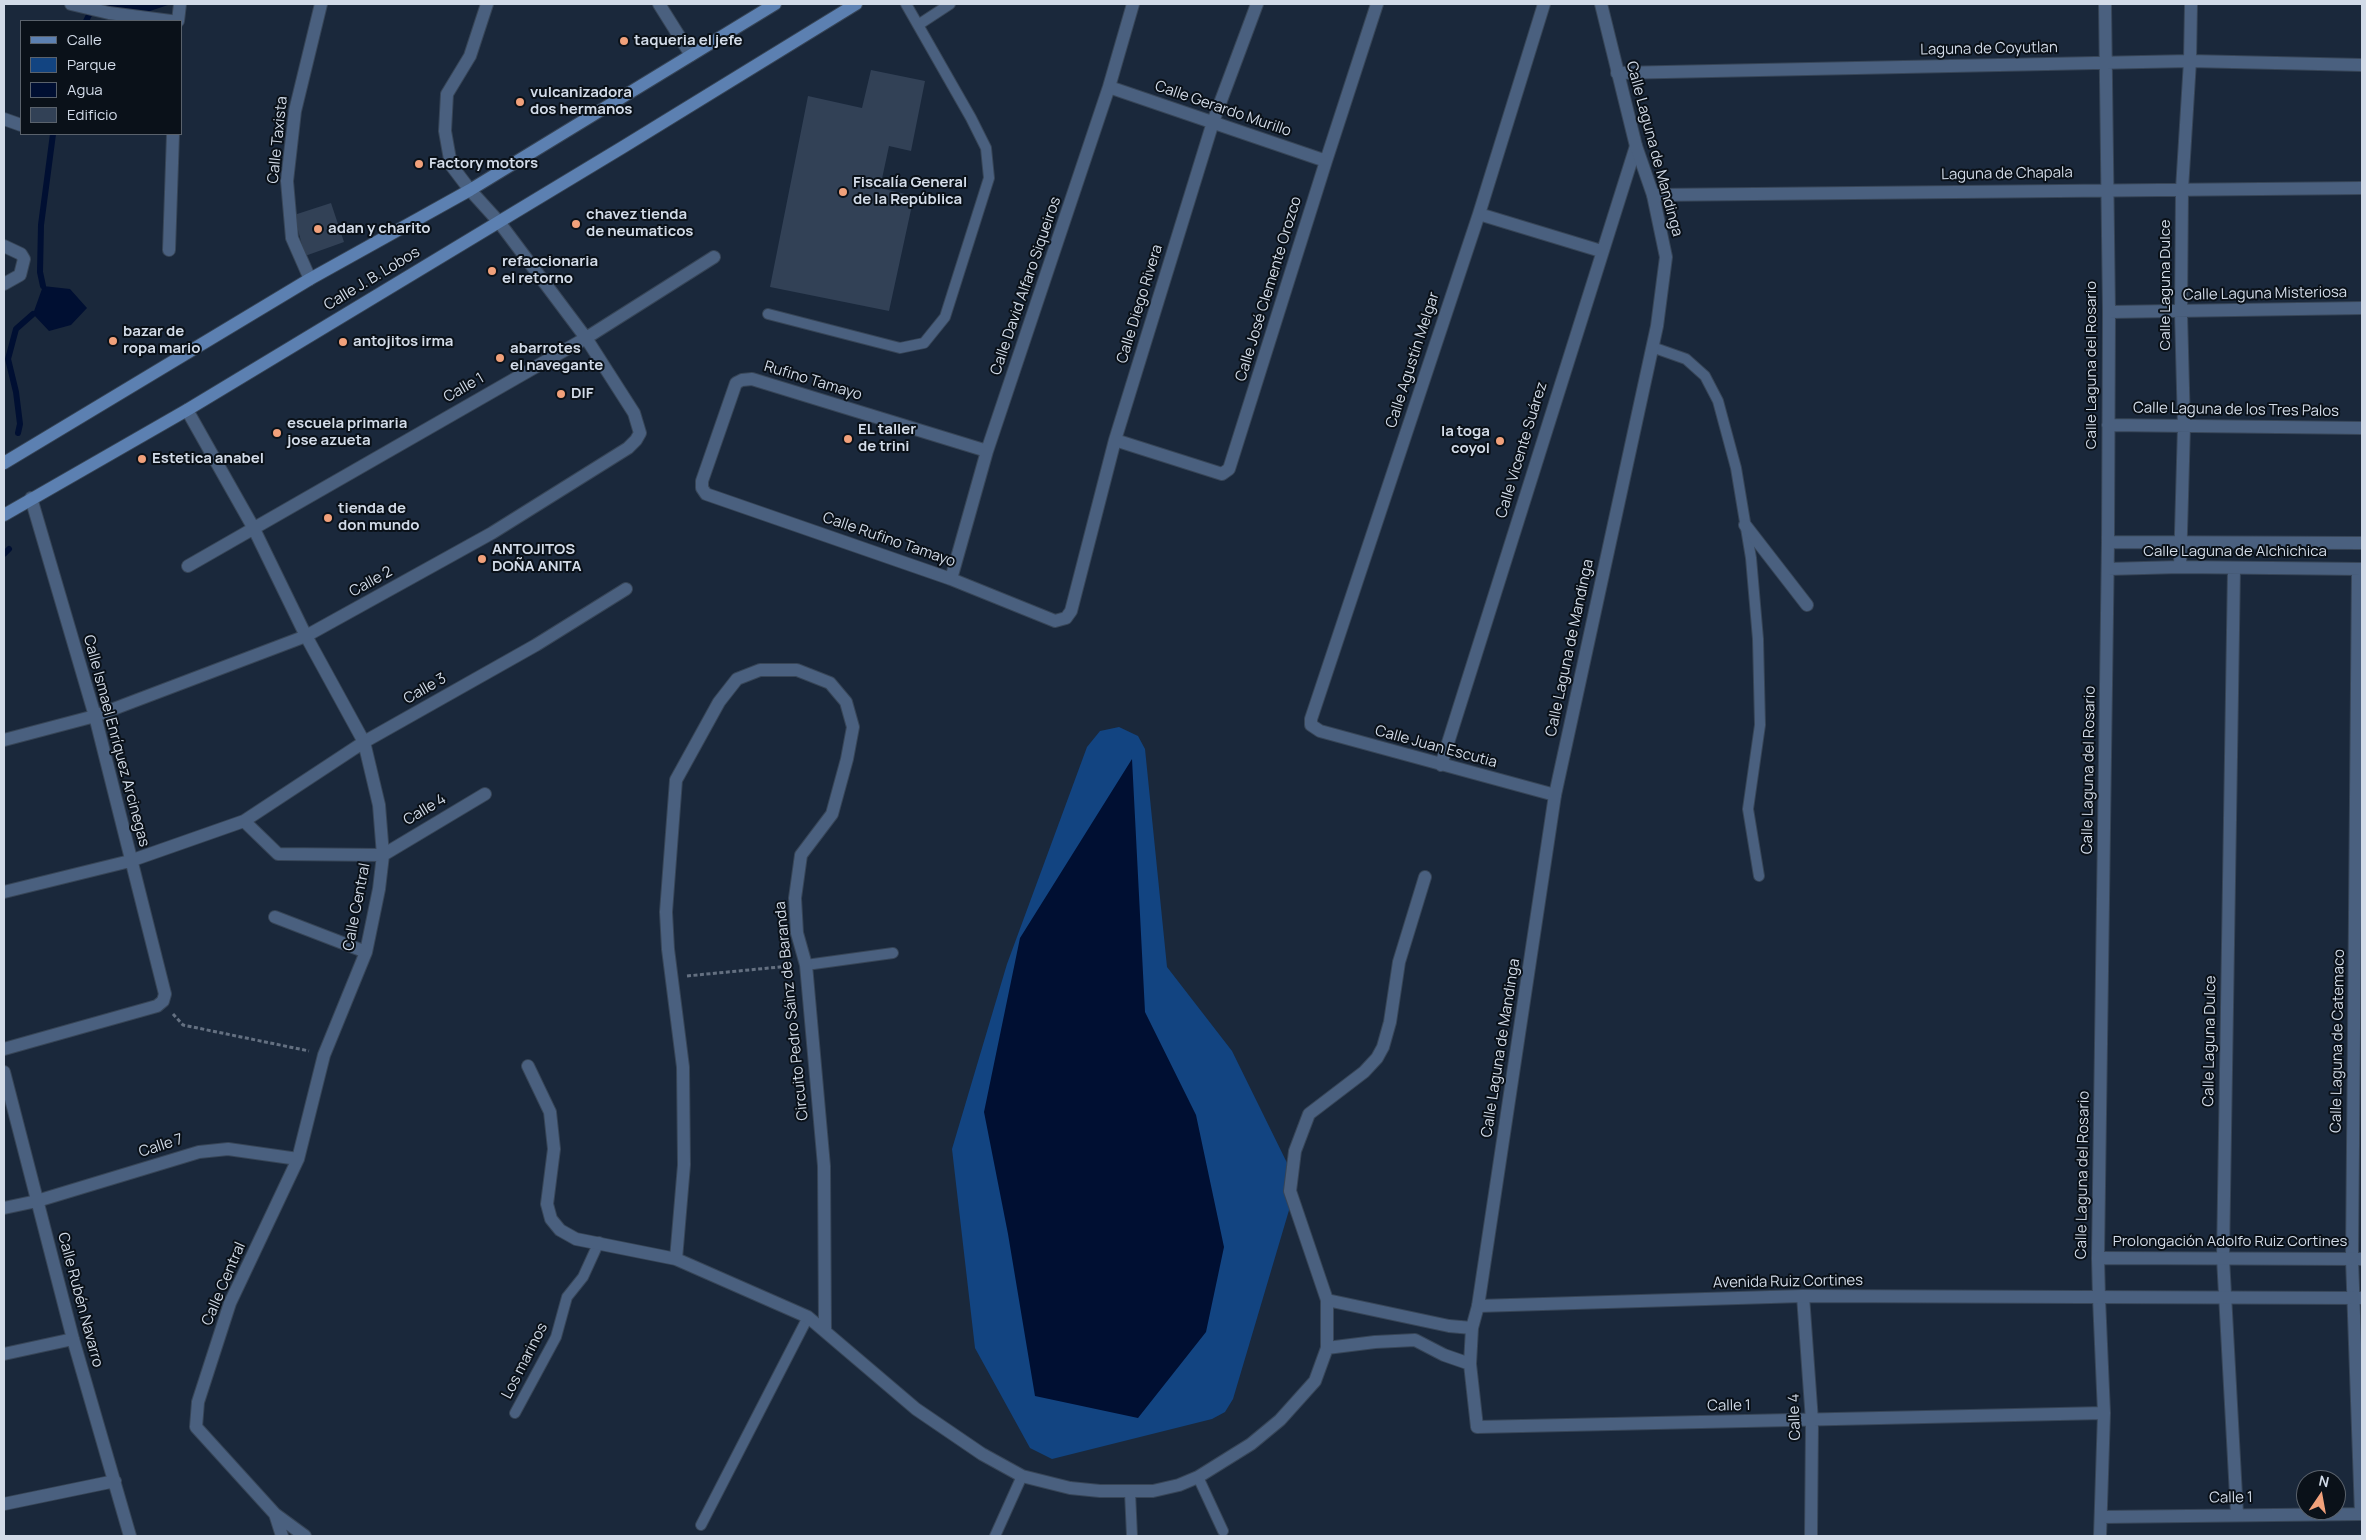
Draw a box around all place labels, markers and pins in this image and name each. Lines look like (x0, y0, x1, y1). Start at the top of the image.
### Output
place label: taqueria el jefe (634, 32, 743, 50)
marker: taqueria el jefe (618, 35, 630, 47)
place label: vulcanizadora dos hermanos (530, 84, 632, 119)
marker: vulcanizadora dos hermanos (514, 96, 526, 108)
place label: Factory motors (429, 155, 538, 173)
marker: Factory motors (413, 158, 425, 170)
place label: Fiscalía General de la República (853, 174, 967, 209)
marker: Fiscalía General de la República (837, 186, 849, 198)
place label: chavez tienda de neumaticos (586, 206, 693, 241)
marker: chavez tienda de neumaticos (570, 218, 582, 230)
place label: adan y charito (328, 220, 431, 238)
marker: adan y charito (312, 223, 324, 235)
place label: refaccionaria el retorno (502, 253, 598, 288)
marker: refaccionaria el retorno (486, 265, 498, 277)
place label: bazar de ropa mario (123, 323, 201, 358)
place label: antojitos irma (353, 333, 454, 351)
marker: bazar de ropa mario (107, 335, 119, 347)
marker: antojitos irma (337, 336, 349, 348)
place label: abarrotes el navegante (510, 340, 603, 375)
marker: abarrotes el navegante (494, 352, 506, 364)
place label: DIF (571, 385, 594, 403)
marker: DIF (555, 388, 567, 400)
place label: escuela primaria jose azueta (287, 415, 407, 450)
place label: EL taller de trini (858, 421, 916, 456)
place label: la toga coyol (1441, 423, 1490, 458)
marker: escuela primaria jose azueta (271, 427, 283, 439)
marker: EL taller de trini (842, 433, 854, 445)
marker: la toga coyol (1494, 435, 1506, 447)
place label: Estetica anabel (152, 450, 264, 468)
marker: Estetica anabel (136, 453, 148, 465)
place label: tienda de don mundo (338, 500, 420, 535)
marker: tienda de don mundo (322, 512, 334, 524)
place label: ANTOJITOS DOÑA ANITA (492, 541, 581, 576)
marker: ANTOJITOS DOÑA ANITA (476, 553, 488, 565)

